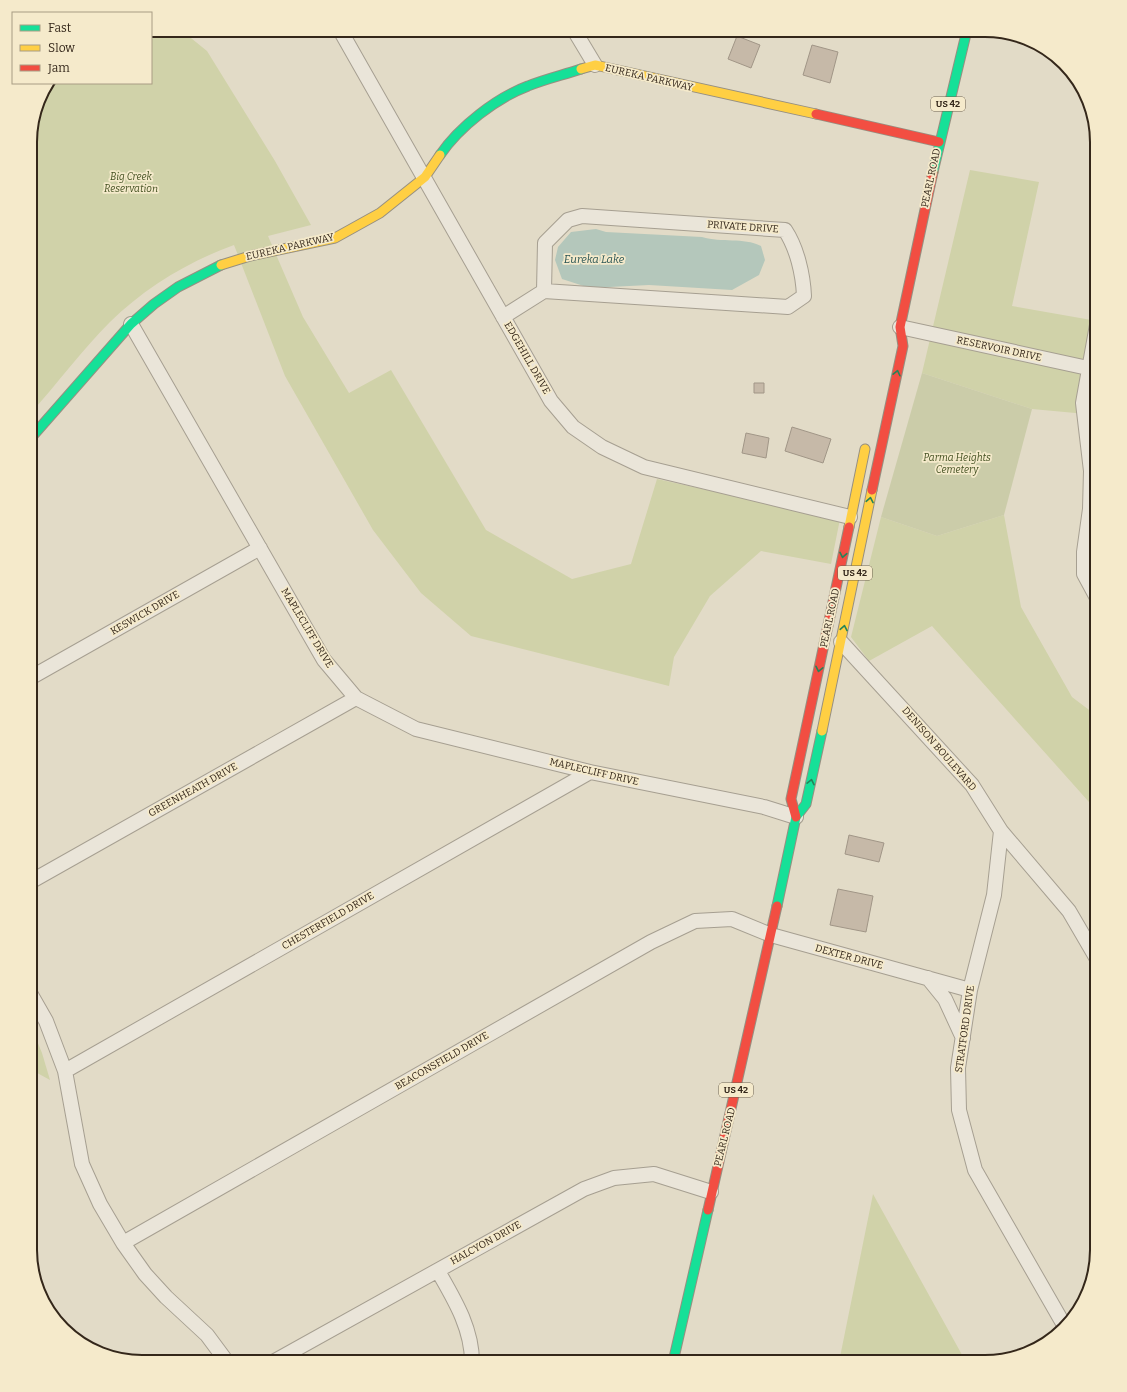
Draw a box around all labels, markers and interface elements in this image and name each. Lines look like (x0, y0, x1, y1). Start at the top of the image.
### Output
legend (12, 12, 152, 84)
text: Fast (48, 21, 72, 35)
text: Slow (48, 41, 75, 55)
text: Jam (47, 61, 70, 75)
street label: EUREKA PARKWAY (604, 62, 695, 94)
road number: US 42 (931, 97, 965, 111)
street label: PEARL ROAD (919, 147, 943, 209)
park label: Big Creek Reservation (104, 171, 158, 195)
street label: PRIVATE DRIVE (707, 219, 779, 235)
street label: EUREKA PARKWAY (245, 231, 336, 263)
water label: Eureka Lake (564, 253, 625, 266)
street label: EDGEHILL DRIVE (501, 320, 553, 396)
street label: RESERVOIR DRIVE (955, 334, 1043, 364)
one-way arrow (892, 370, 900, 376)
park label: Parma Heights Cemetery (923, 452, 991, 476)
one-way arrow (866, 497, 874, 504)
one-way arrow (839, 552, 848, 558)
road number: US 42 (838, 566, 872, 580)
street label: MAPLECLIFF DRIVE (278, 586, 336, 670)
street label: PEARL ROAD (818, 587, 842, 649)
street label: KESWICK DRIVE (108, 588, 182, 638)
one-way arrow (840, 625, 848, 631)
one-way arrow (815, 665, 823, 672)
street label: DENISON BOULEVARD (899, 705, 979, 793)
street label: MAPLECLIFF DRIVE (548, 756, 640, 788)
street label: GREENHEATH DRIVE (146, 760, 240, 820)
one-way arrow (806, 779, 814, 785)
street label: CHESTERFIELD DRIVE (280, 890, 376, 952)
street label: DEXTER DRIVE (814, 942, 884, 972)
street label: STRATFORD DRIVE (953, 984, 977, 1074)
street label: BEACONSFIELD DRIVE (393, 1029, 491, 1093)
road number: US 42 (719, 1083, 753, 1097)
street label: PEARL ROAD (712, 1106, 738, 1168)
street label: HALCYON DRIVE (448, 1219, 524, 1267)

